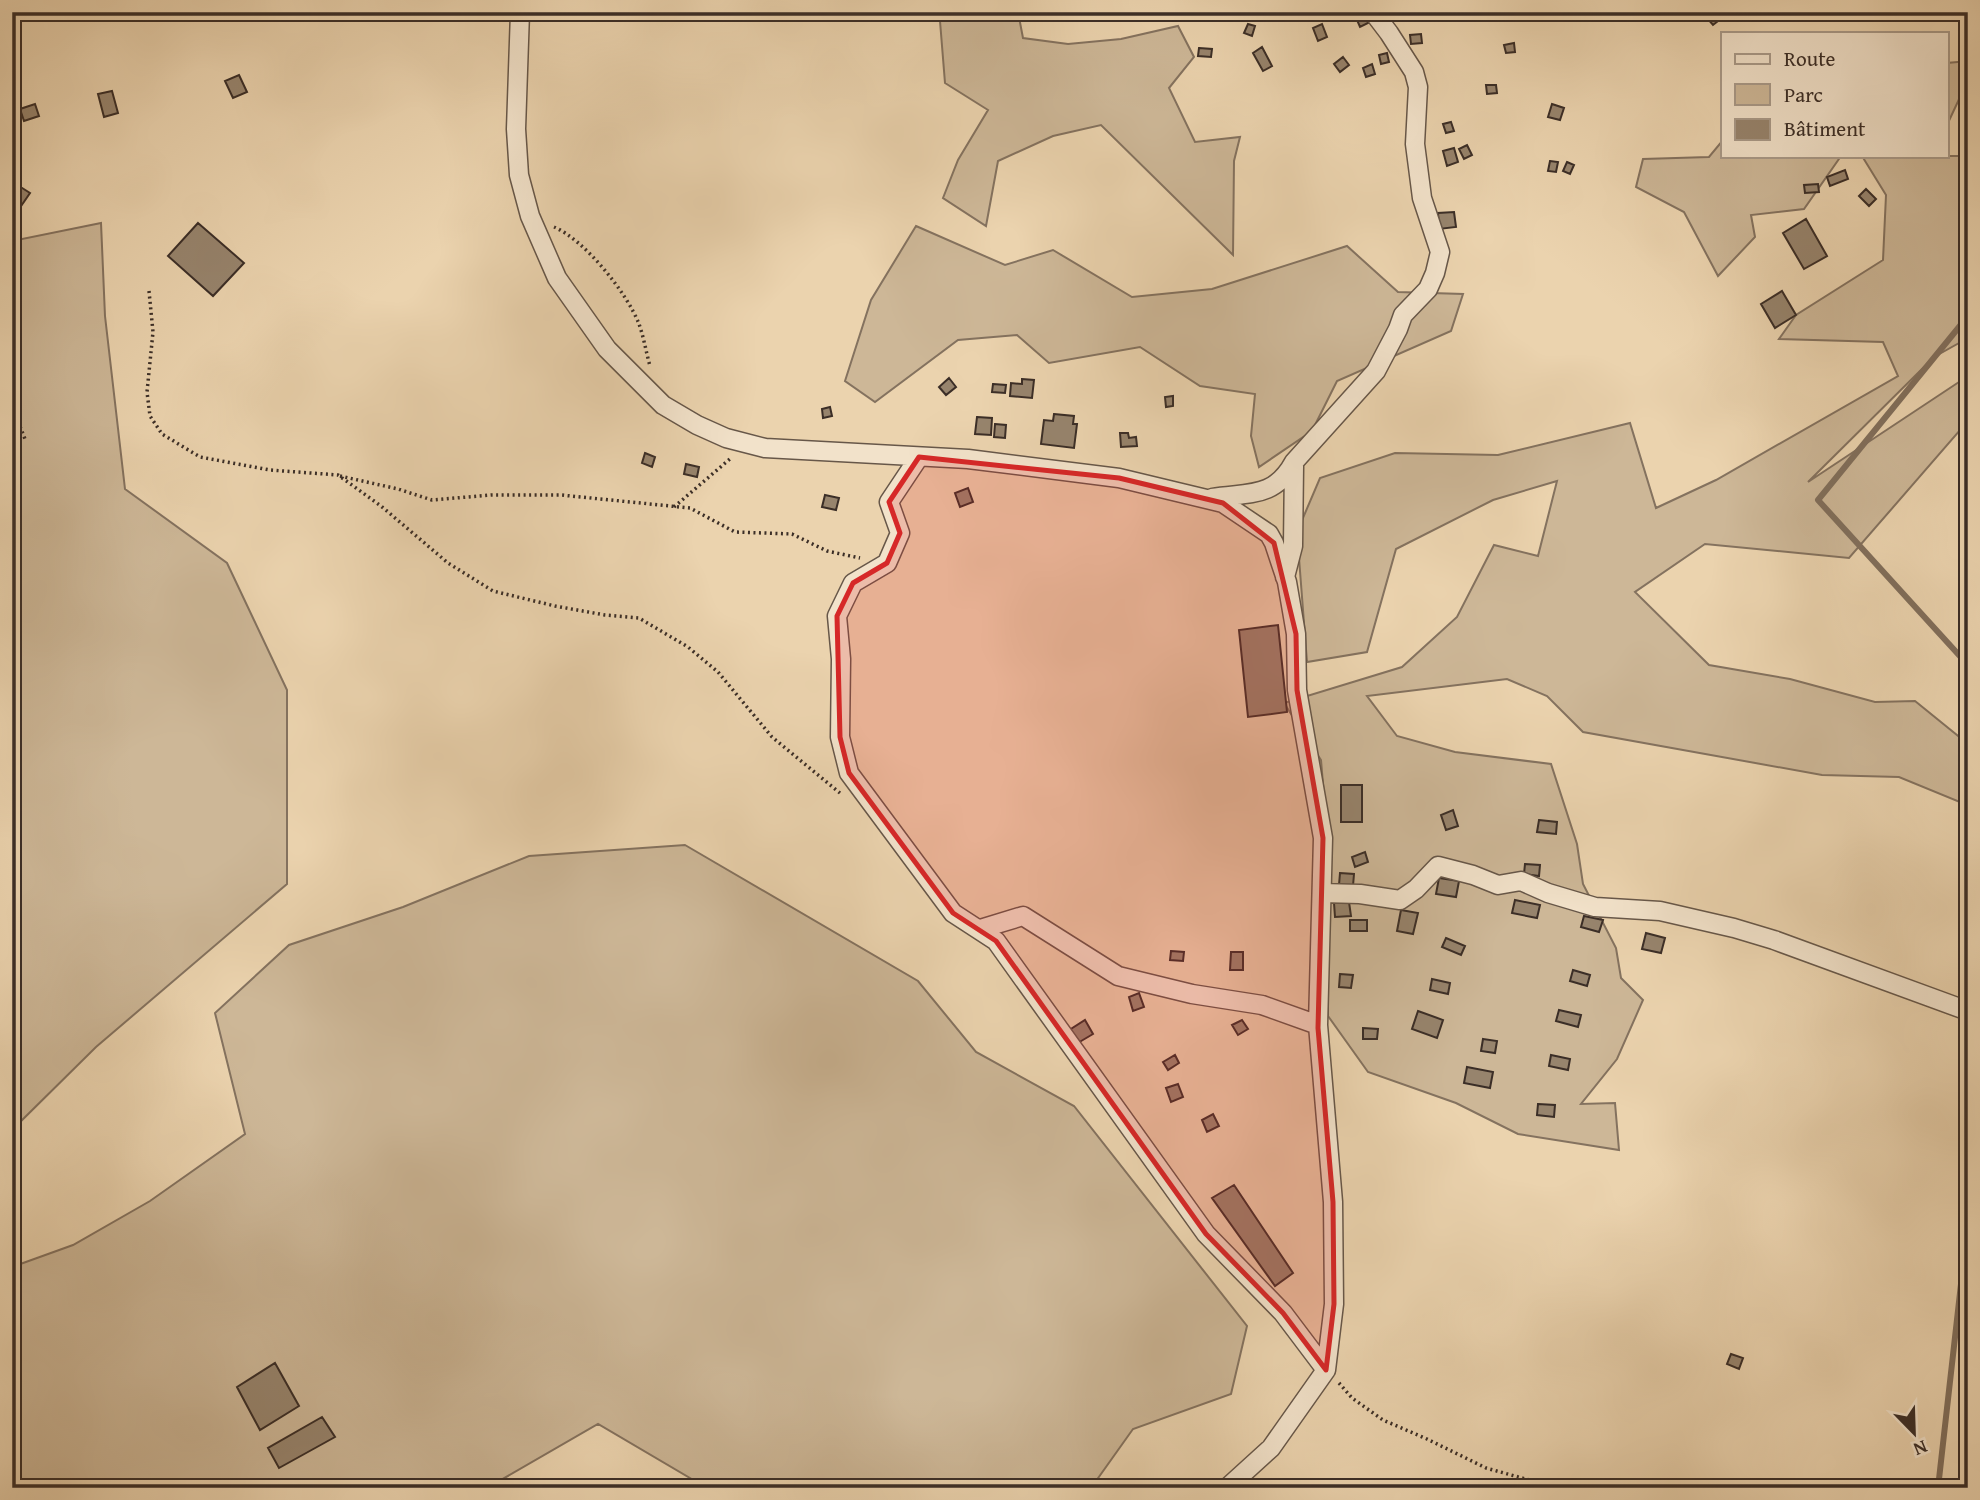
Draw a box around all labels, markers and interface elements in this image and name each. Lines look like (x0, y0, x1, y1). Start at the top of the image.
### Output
legend (1721, 32, 1948, 158)
text: Route (1784, 43, 1836, 74)
text: Parc (1784, 79, 1823, 110)
text: Bâtiment (1784, 113, 1866, 144)
north arrow (1878, 1398, 1948, 1468)
text: N (1909, 1433, 1932, 1464)

